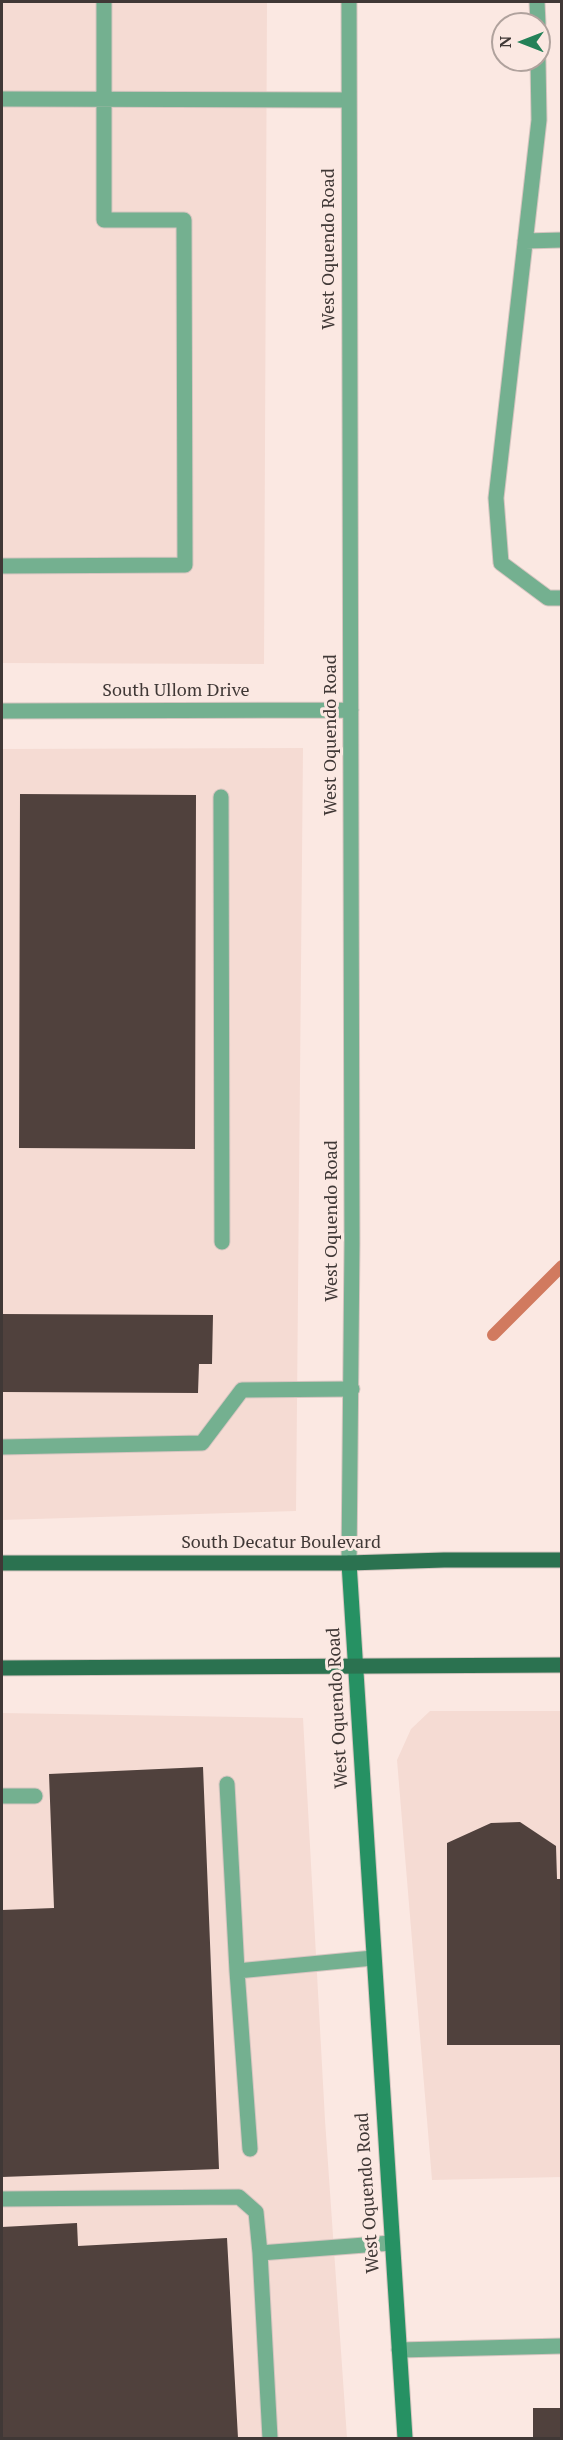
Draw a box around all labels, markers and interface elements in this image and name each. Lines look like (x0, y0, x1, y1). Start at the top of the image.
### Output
north arrow (491, 12, 551, 72)
text: N (494, 36, 516, 48)
street label: West Oquendo Road (318, 168, 340, 330)
street label: West Oquendo Road (320, 654, 342, 816)
street label: South Ullom Drive (102, 680, 250, 702)
street label: West Oquendo Road (321, 1140, 343, 1302)
street label: South Decatur Boulevard (181, 1532, 381, 1554)
street label: West Oquendo Road (323, 1627, 353, 1789)
street label: West Oquendo Road (352, 2112, 384, 2274)

